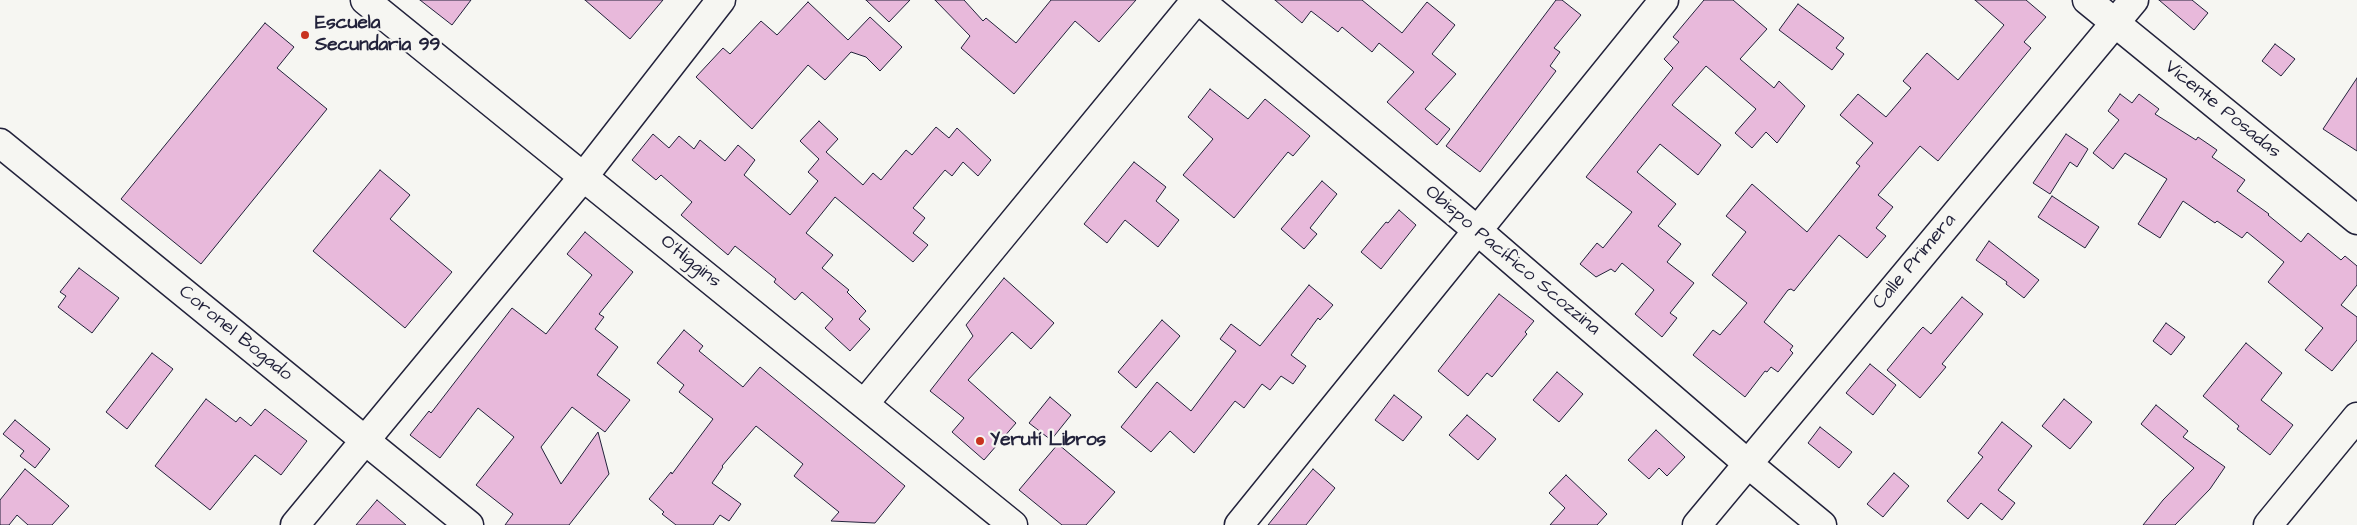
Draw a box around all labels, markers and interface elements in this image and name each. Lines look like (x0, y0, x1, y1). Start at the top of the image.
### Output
place label: Escuela Secundaria 99 (315, 13, 440, 57)
marker: Escuela Secundaria 99 (299, 29, 311, 41)
street label: Vicente Posadas (2159, 56, 2285, 164)
street label: Obispo Pacífico Scozzina (1420, 181, 1604, 341)
street label: Calle Primera (1868, 210, 1962, 314)
street label: O'Higgins (655, 231, 725, 293)
street label: Coronel Bogado (174, 281, 296, 387)
place label: Yerutí Libros (990, 430, 1106, 452)
marker: Yerutí Libros (974, 435, 986, 447)

